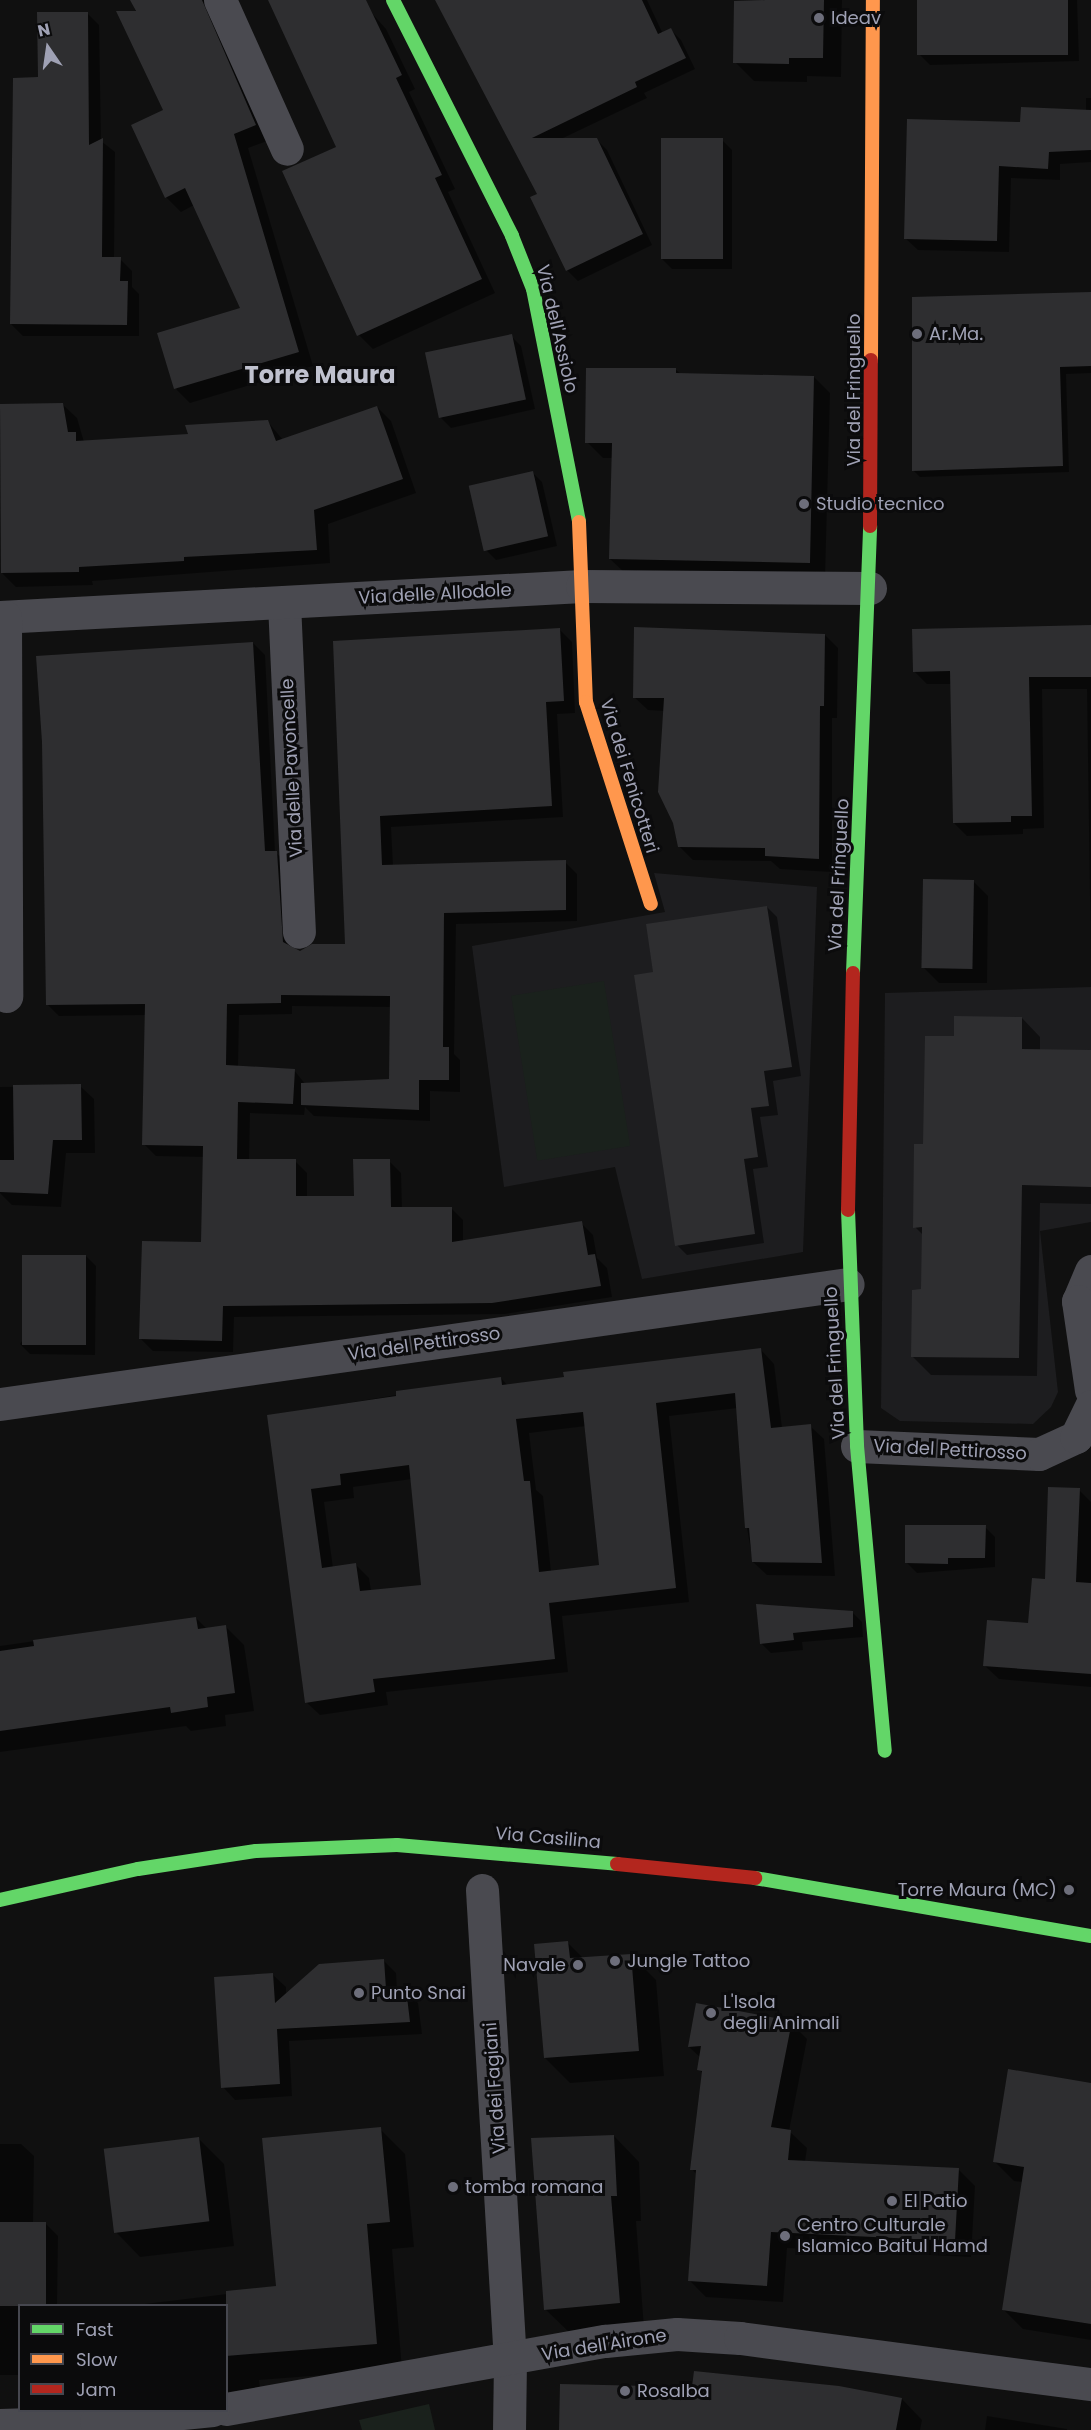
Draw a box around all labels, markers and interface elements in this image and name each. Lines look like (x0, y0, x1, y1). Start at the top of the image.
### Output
place label: Ideav (831, 7, 881, 29)
marker: Ideav (812, 11, 826, 25)
text: N (35, 17, 52, 43)
north arrow (18, 18, 78, 78)
street label: Via dell'Assiolo (532, 263, 582, 395)
street label: Via del Fringuello (843, 313, 865, 467)
place label: Ar.Ma. (929, 323, 983, 345)
marker: Ar.Ma. (910, 327, 924, 341)
district label: Torre Maura (245, 361, 395, 389)
place label: Studio tecnico (816, 493, 945, 515)
marker: Studio tecnico (797, 497, 811, 511)
street label: Via delle Allodole (358, 579, 512, 609)
street label: Via delle Pavoncelle (277, 678, 307, 858)
street label: Via dei Fenicotteri (595, 696, 663, 856)
street label: Via del Fringuello (824, 798, 854, 952)
street label: Via del Fringuello (820, 1286, 850, 1440)
street label: Via del Pettirosso (346, 1323, 502, 1365)
street label: Via del Pettirosso (873, 1435, 1027, 1465)
street label: Via Casilina (494, 1823, 602, 1853)
place label: Torre Maura (MC) (898, 1879, 1057, 1901)
marker: Torre Maura (MC) (1062, 1883, 1076, 1897)
place label: Jungle Tattoo (627, 1950, 750, 1972)
place label: Navale (503, 1954, 566, 1976)
marker: Jungle Tattoo (608, 1954, 622, 1968)
marker: Navale (571, 1958, 585, 1972)
place label: Punto Snai (371, 1982, 466, 2004)
marker: Punto Snai (352, 1986, 366, 2000)
place label: L'Isola degli Animali (723, 1992, 840, 2034)
marker: L'Isola degli Animali (704, 2006, 718, 2020)
street label: Via dei Fagiani (480, 2021, 510, 2155)
place label: tomba romana (465, 2176, 603, 2198)
marker: tomba romana (446, 2180, 460, 2194)
place label: El Patio (904, 2190, 968, 2212)
marker: El Patio (885, 2194, 899, 2208)
place label: Centro Culturale Islamico Baitul Hamd (797, 2215, 988, 2258)
marker: Centro Culturale Islamico Baitul Hamd (778, 2229, 792, 2243)
legend (18, 2304, 228, 2412)
text: Fast (76, 2317, 113, 2342)
street label: Via dell'Airone (540, 2324, 668, 2366)
text: Slow (76, 2347, 117, 2372)
text: Jam (76, 2377, 116, 2402)
place label: Rosalba (637, 2380, 710, 2402)
marker: Rosalba (618, 2384, 632, 2398)

